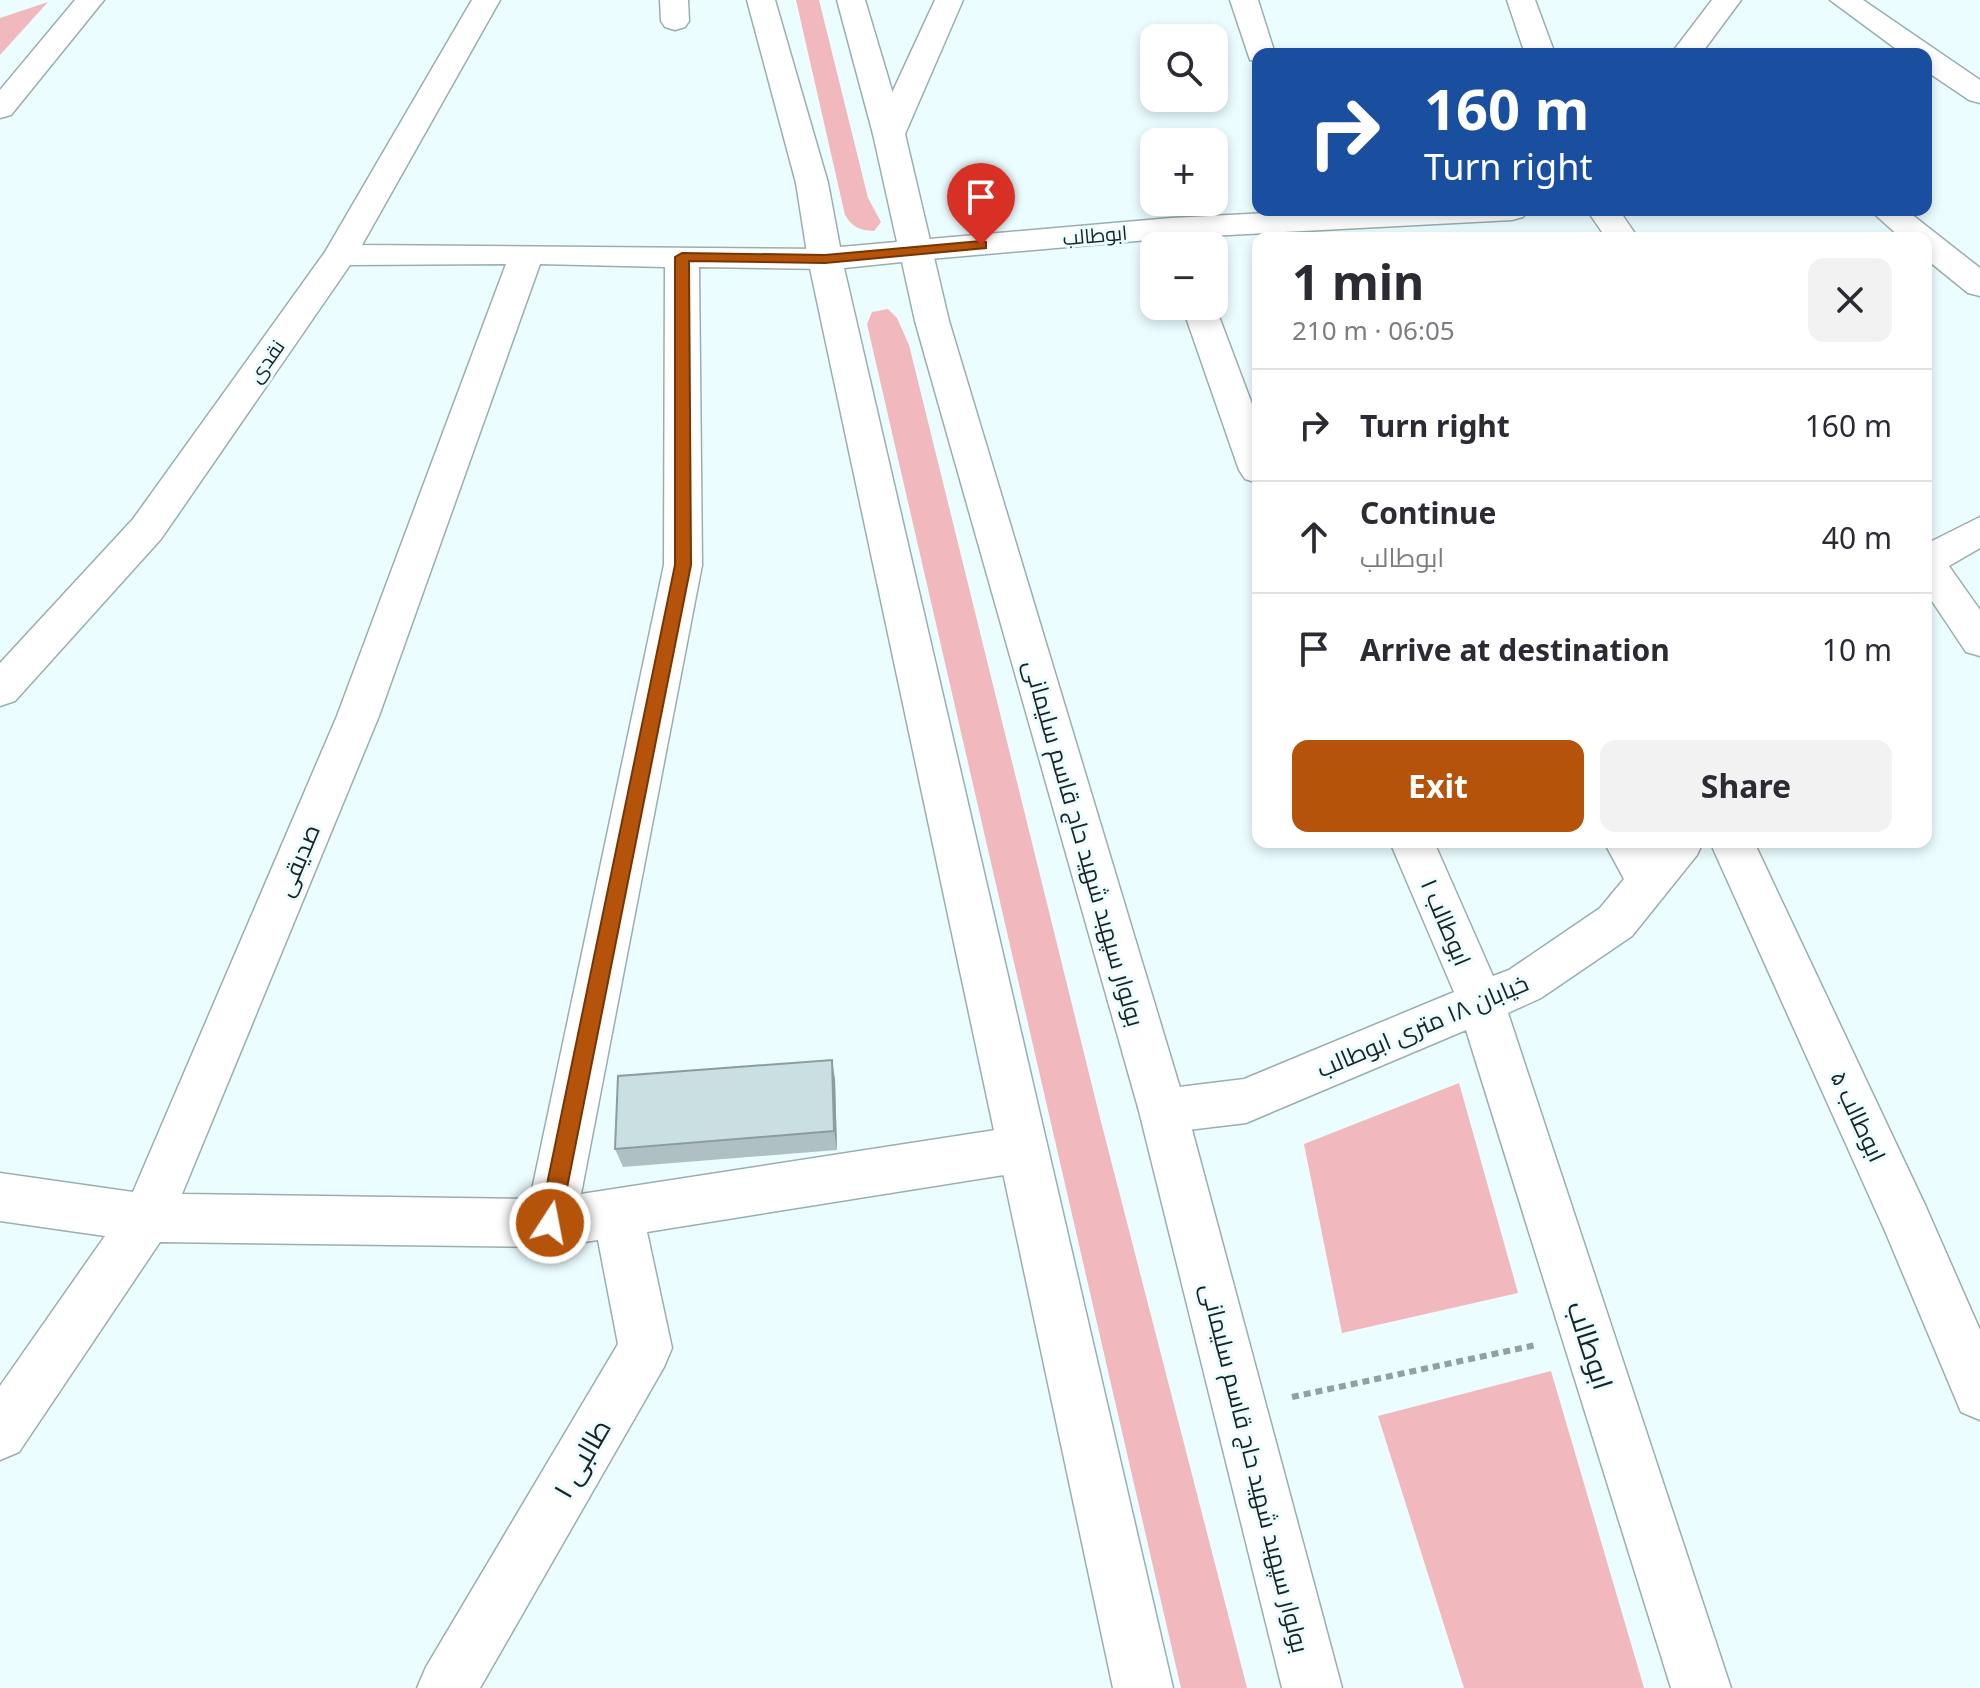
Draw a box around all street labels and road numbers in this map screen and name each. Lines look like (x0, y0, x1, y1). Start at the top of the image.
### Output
street label: ابوطالب (1062, 219, 1128, 251)
street label: نقدی (242, 334, 290, 388)
street label: بولوار سپهبد شهید حاج قاسم سلیمانی (1016, 656, 1153, 1030)
street label: صدیقی (267, 819, 327, 901)
street label: ابوطالب ۱ (1414, 873, 1480, 971)
street label: خیابان ۱۸ متری ابوطالب (1311, 965, 1533, 1085)
street label: ابوطالب ۵ (1824, 1065, 1894, 1167)
street label: بولوار سپهبد شهید حاج قاسم سلیمانی (1193, 1280, 1318, 1656)
street label: ابوطالب (1559, 1296, 1623, 1394)
street label: طالبی ۱ (543, 1411, 619, 1505)

